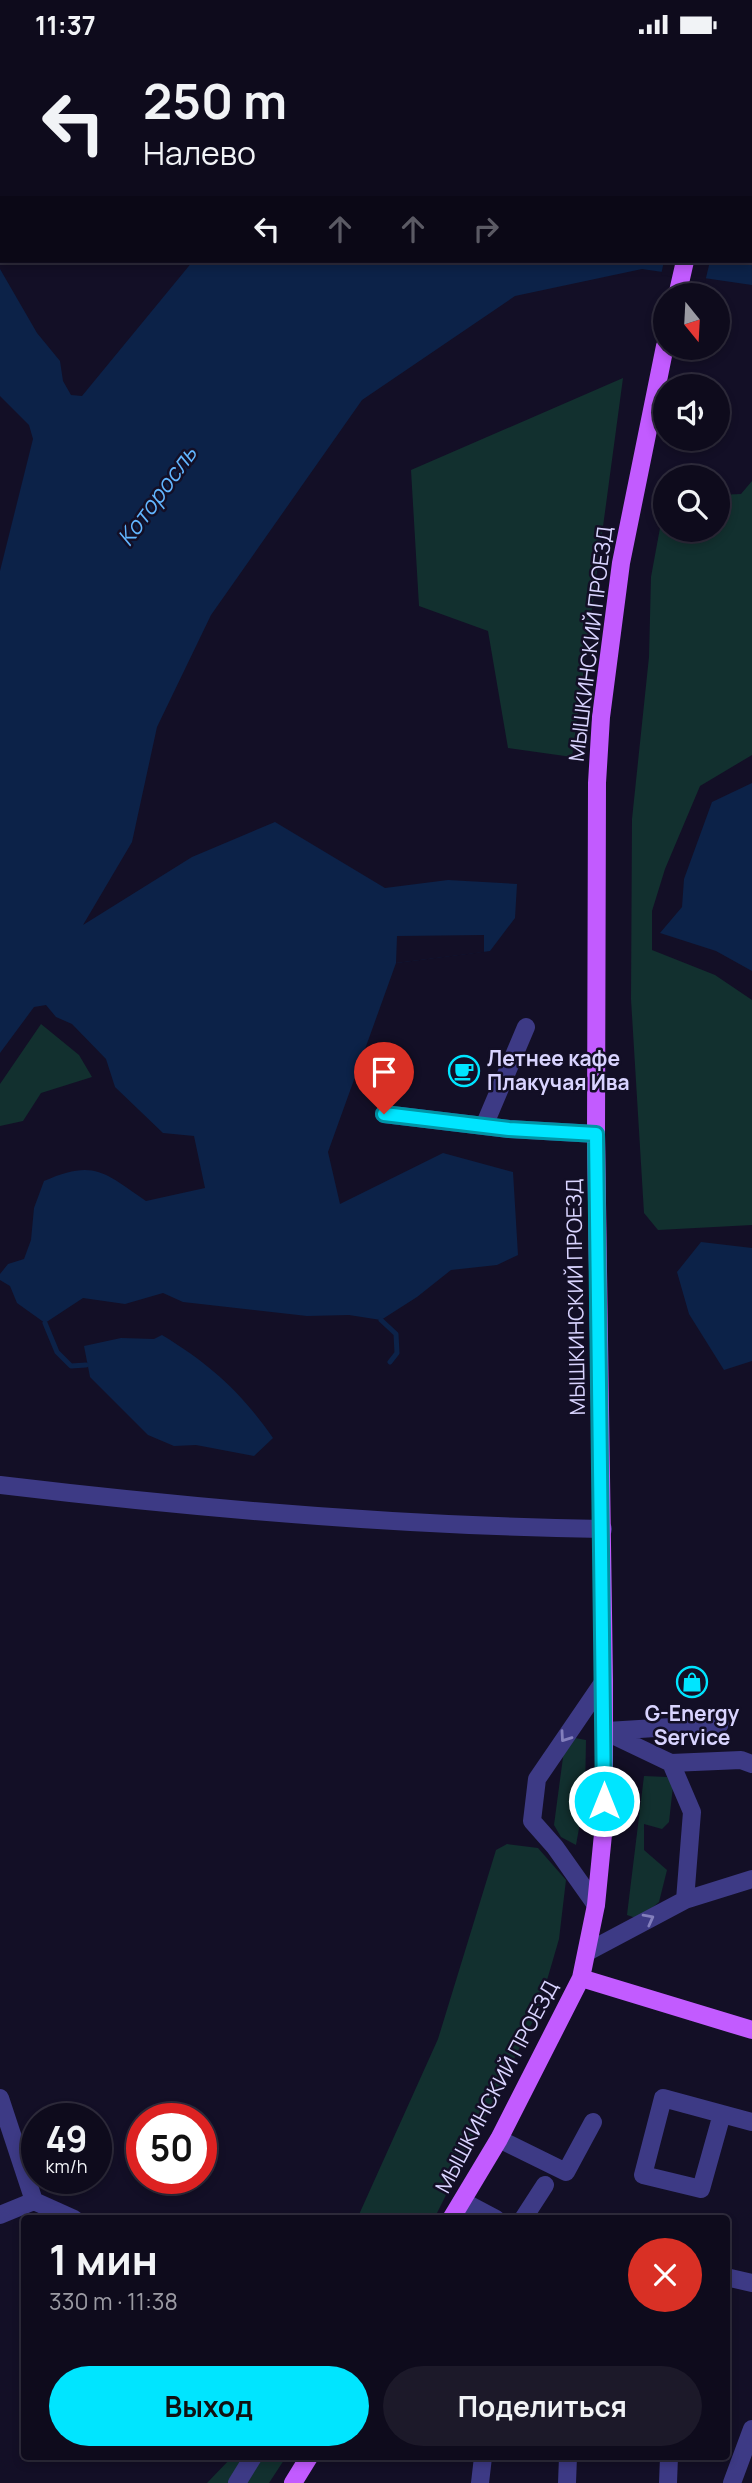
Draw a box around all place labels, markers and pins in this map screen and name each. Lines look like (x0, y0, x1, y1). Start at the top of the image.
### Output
pin (354, 1042, 414, 1114)
place label: Летнее кафе Плакучая Ива (487, 1044, 630, 1096)
cafe icon: Летнее кафе Плакучая Ива (447, 1054, 481, 1088)
shop icon: G-Energy Service (675, 1665, 709, 1699)
place label: G-Energy Service (645, 1699, 740, 1751)

